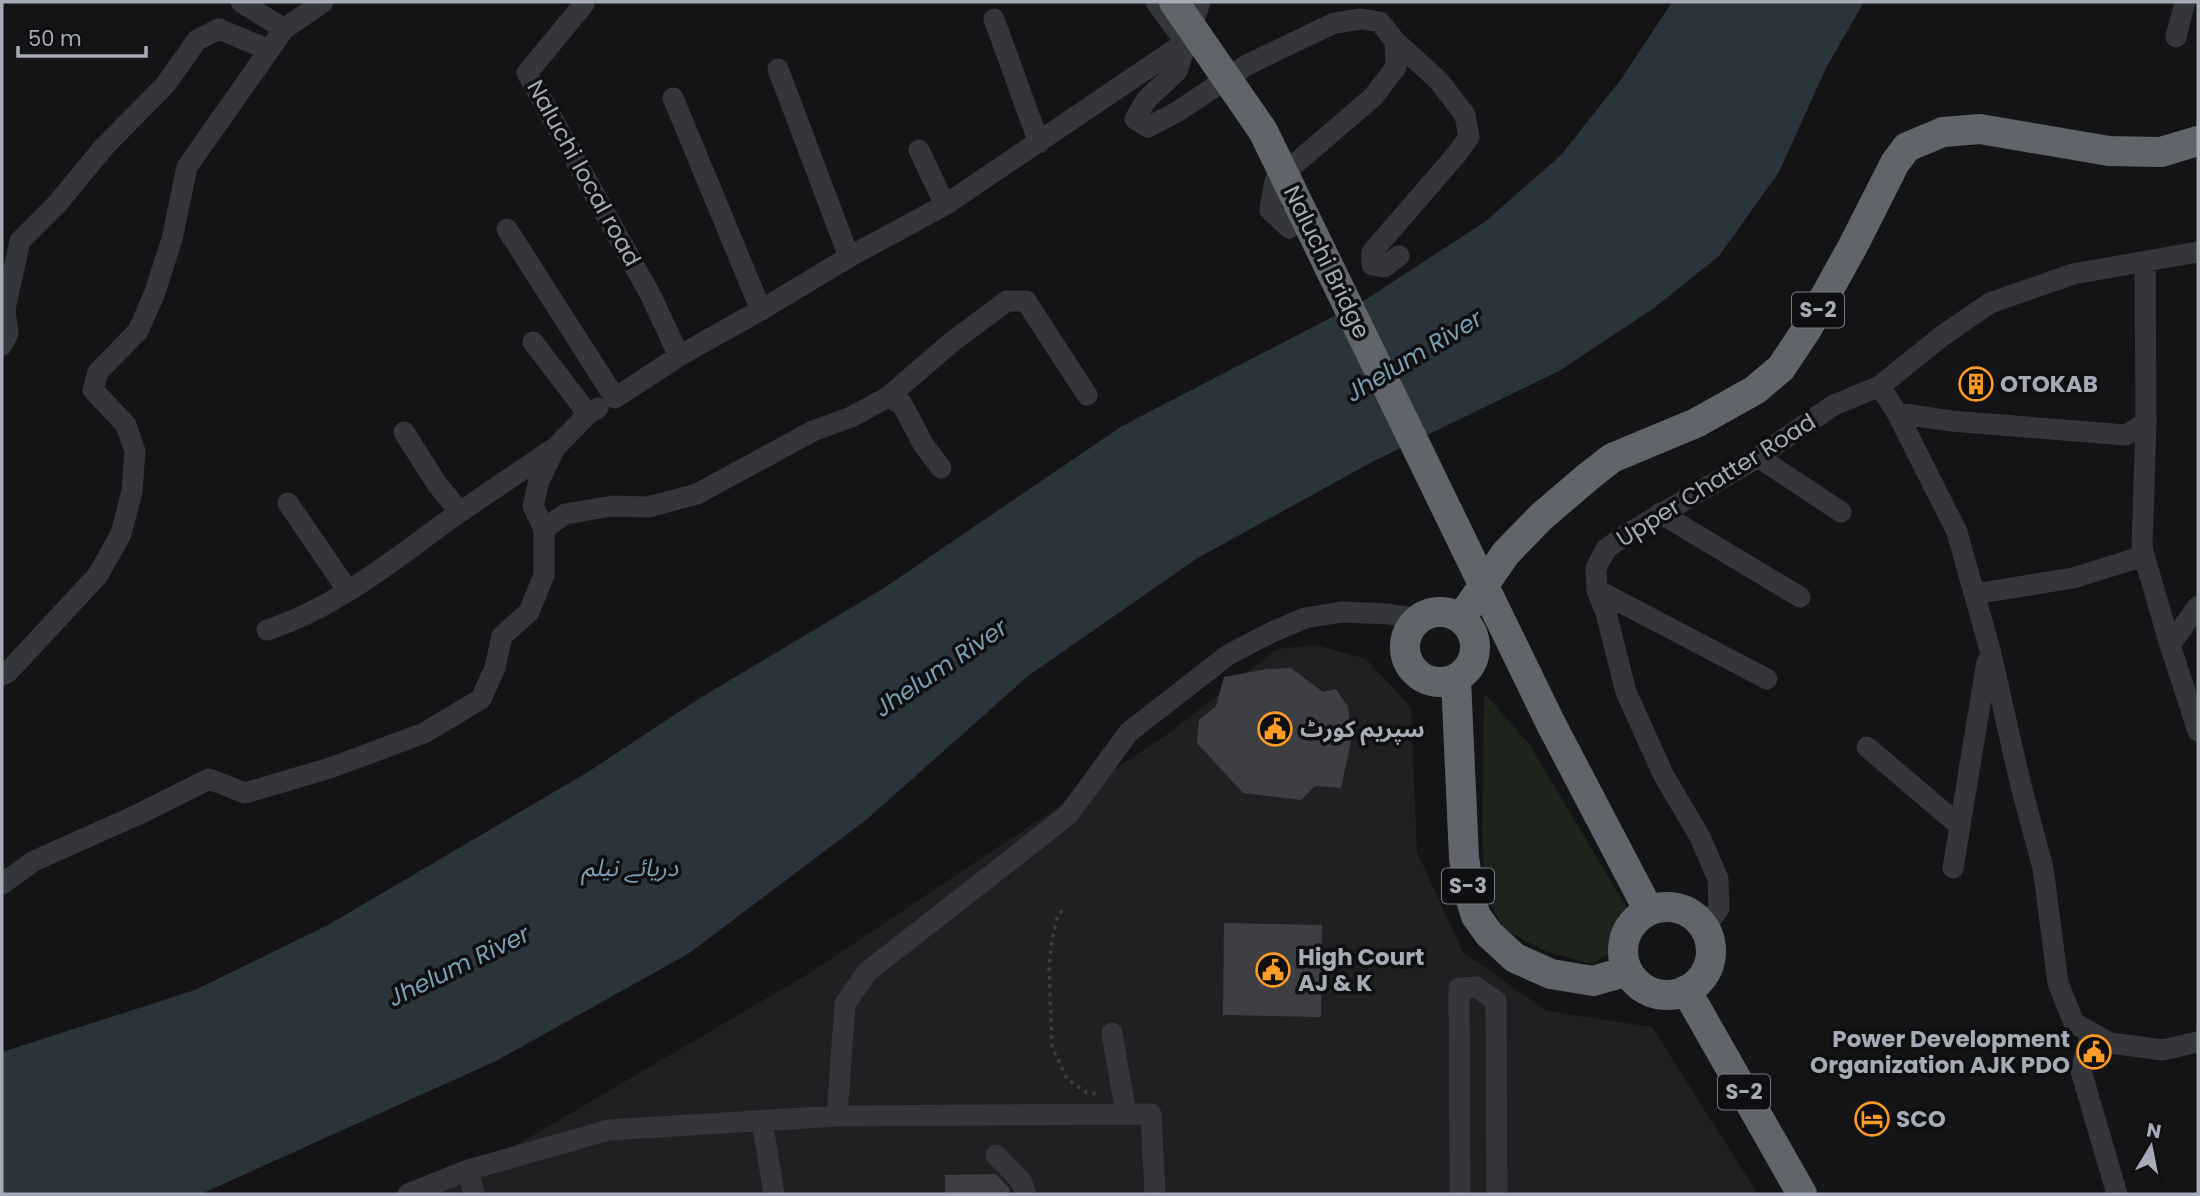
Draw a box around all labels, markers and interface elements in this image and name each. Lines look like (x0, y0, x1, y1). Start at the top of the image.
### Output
scale bar (18, 14, 145, 58)
text: 50 m (28, 24, 82, 53)
street label: Naluchi local road (519, 74, 649, 272)
street label: Naluchi Bridge (1276, 180, 1378, 344)
road number: S-2 (1792, 292, 1844, 328)
water label: Jhelum River (1339, 301, 1489, 409)
building icon: OTOKAB (1957, 365, 1995, 403)
place label: OTOKAB (2000, 368, 2098, 400)
street label: Upper Chatter Road (1610, 406, 1822, 554)
water label: Jhelum River (868, 610, 1015, 724)
public building icon: سپریم کورٹ (1256, 710, 1294, 748)
place label: سپریم کورٹ (1300, 713, 1425, 746)
water label: دریائے نیلم (581, 851, 679, 886)
road number: S-3 (1442, 868, 1494, 903)
water label: Jhelum River (382, 917, 536, 1014)
place label: High Court AJ & K (1298, 941, 1424, 999)
public building icon: High Court AJ & K (1254, 951, 1292, 989)
place label: Power Development Organization AJK PDO (1810, 1023, 2070, 1081)
public building icon: Power Development Organization AJK PDO (2075, 1033, 2113, 1071)
road number: S-2 (1718, 1074, 1770, 1110)
hotel icon: SCO (1853, 1100, 1891, 1138)
place label: SCO (1896, 1103, 1946, 1135)
north arrow (2116, 1112, 2186, 1182)
text: N (2144, 1116, 2163, 1145)

